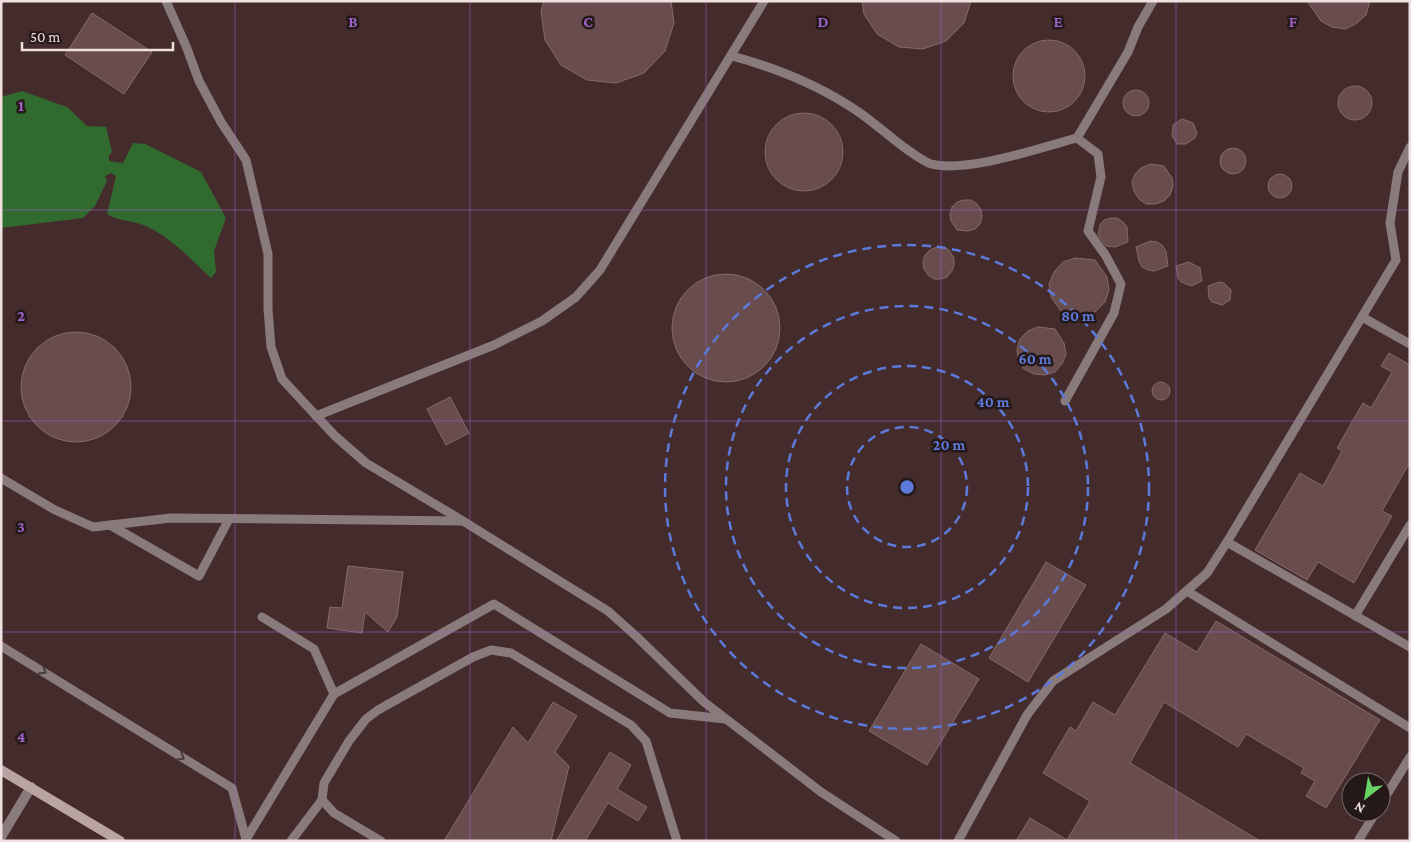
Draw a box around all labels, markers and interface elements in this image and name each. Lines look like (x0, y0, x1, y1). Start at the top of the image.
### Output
text: B (348, 13, 358, 30)
text: C (583, 13, 593, 30)
text: D (817, 13, 829, 30)
text: E (1053, 13, 1063, 30)
text: F (1289, 13, 1298, 30)
scale bar (22, 20, 174, 52)
text: 50 m (30, 29, 60, 45)
text: 1 (18, 97, 24, 114)
text: 2 (17, 307, 25, 324)
text: 80 m (1061, 308, 1095, 324)
text: 60 m (1019, 351, 1052, 367)
text: 40 m (977, 394, 1010, 410)
text: 20 m (933, 437, 965, 453)
centre of rings (898, 478, 916, 496)
text: 3 (17, 518, 25, 535)
one-way arrow (37, 665, 46, 675)
text: 4 (17, 728, 26, 745)
one-way arrow (175, 751, 184, 760)
north arrow (1341, 772, 1391, 822)
text: N (1351, 799, 1368, 817)

